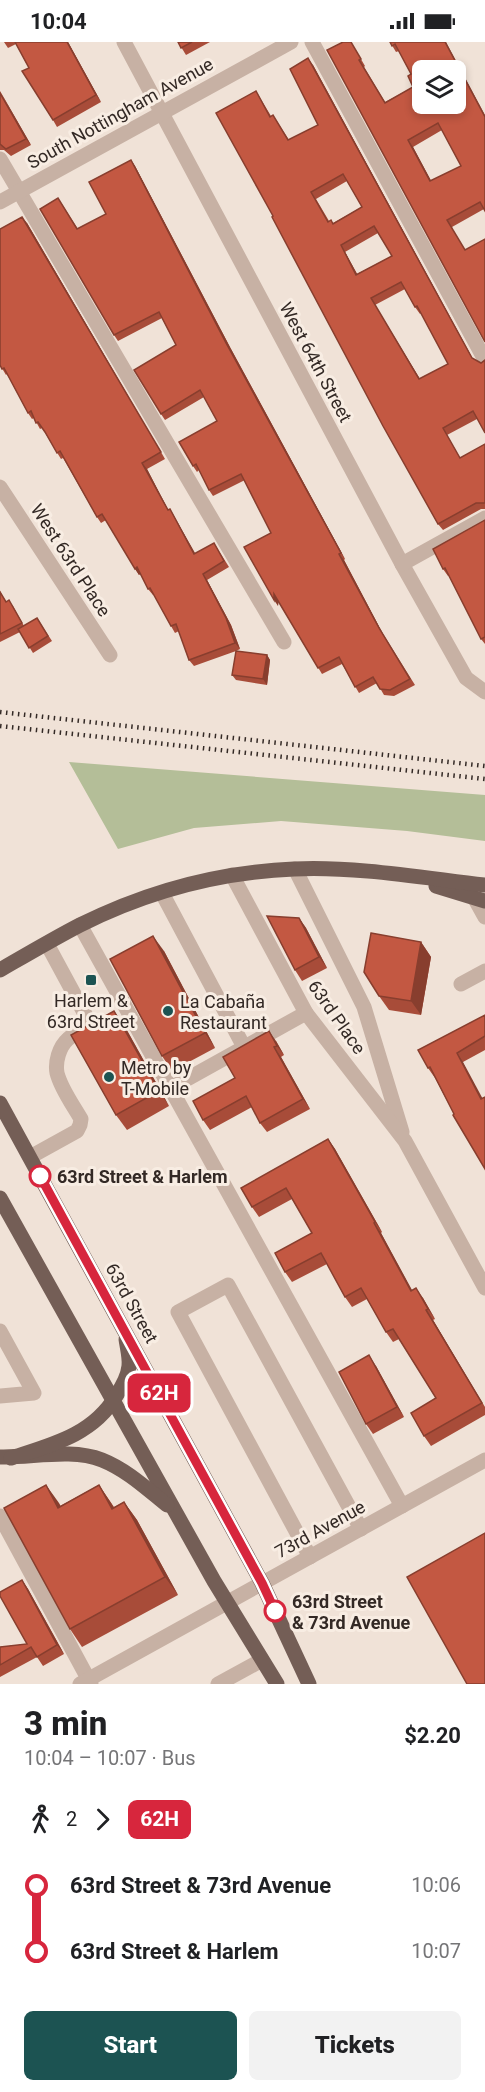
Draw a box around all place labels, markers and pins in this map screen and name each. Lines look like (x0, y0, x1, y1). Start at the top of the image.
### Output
marker: Harlem & 63rd Street (84, 973, 98, 987)
place label: Harlem & 63rd Street (47, 990, 135, 1032)
place label: La Cabaña Restaurant (180, 991, 267, 1033)
marker: La Cabaña Restaurant (161, 1004, 175, 1018)
place label: Metro by T-Mobile (121, 1057, 192, 1099)
marker: Metro by T-Mobile (102, 1070, 116, 1084)
marker: 63rd Street & Harlem (29, 1165, 51, 1187)
place label: 63rd Street & Harlem (57, 1166, 228, 1187)
place label: 63rd Street & 73rd Avenue (292, 1591, 411, 1633)
marker: 63rd Street & 73rd Avenue (264, 1600, 286, 1622)

